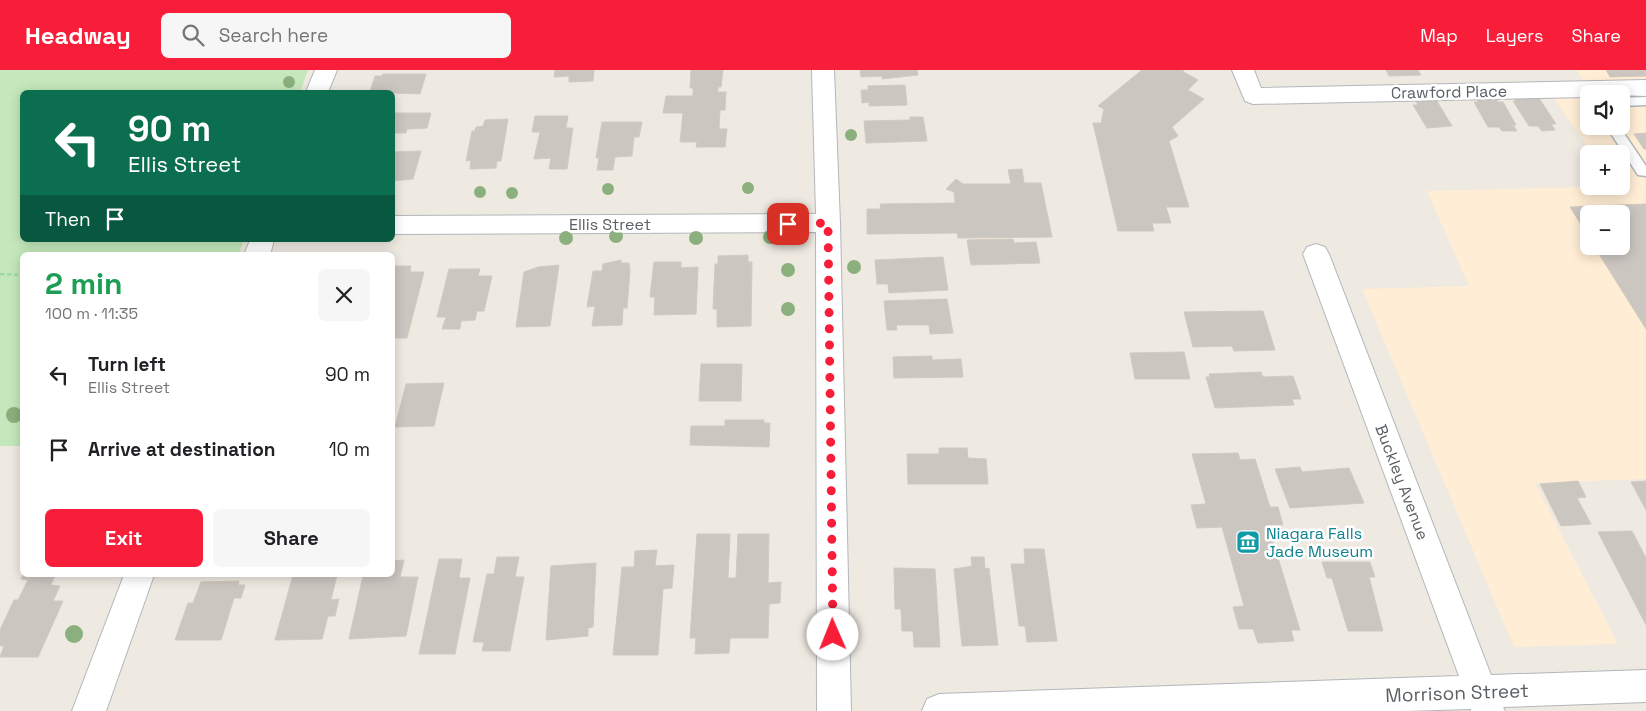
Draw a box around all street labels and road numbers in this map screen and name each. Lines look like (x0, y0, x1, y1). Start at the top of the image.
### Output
street label: Crawford Place (1391, 80, 1507, 104)
street label: Ellis Street (569, 214, 651, 235)
street label: Buckley Avenue (1370, 421, 1434, 543)
street label: Morrison Street (1385, 678, 1529, 708)

